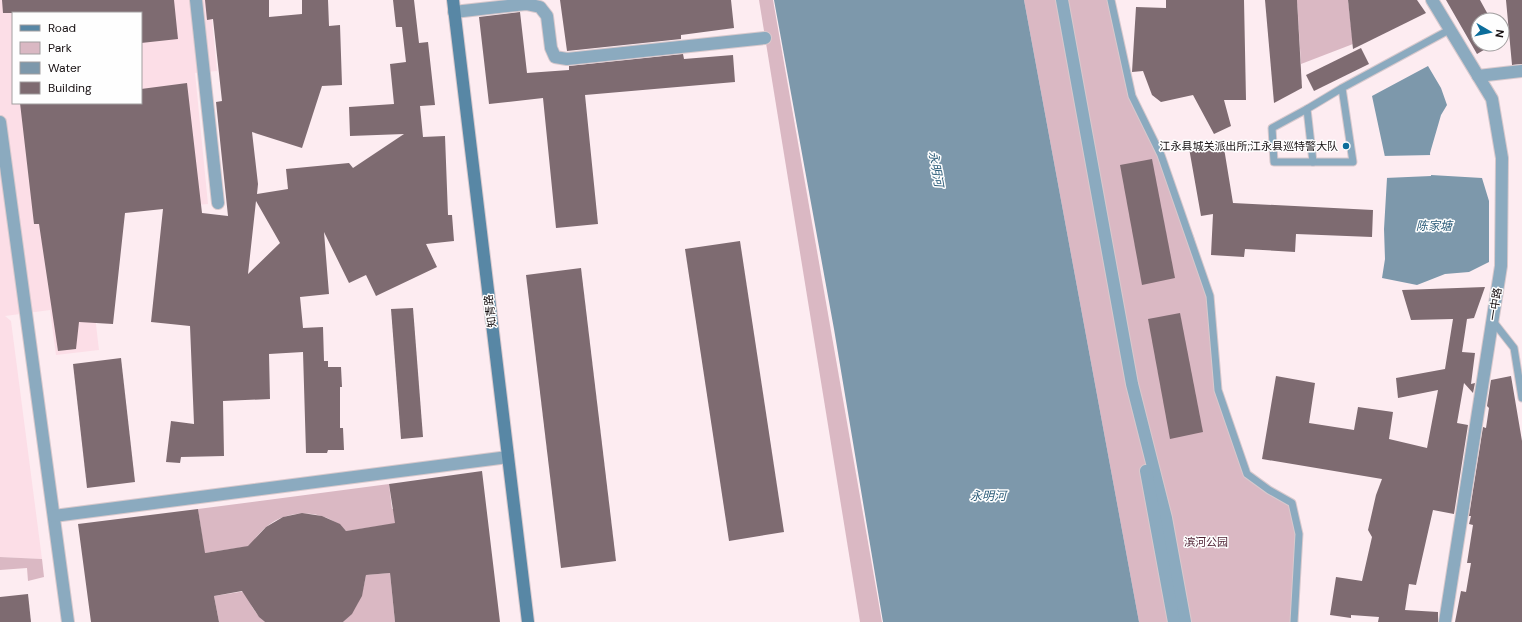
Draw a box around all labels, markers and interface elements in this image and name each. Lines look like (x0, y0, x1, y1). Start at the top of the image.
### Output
legend (12, 12, 142, 104)
north arrow (1470, 12, 1510, 52)
text: Road (48, 20, 76, 36)
text: N (1492, 29, 1507, 39)
text: Park (48, 40, 72, 56)
text: Water (48, 60, 82, 76)
text: Building (48, 80, 92, 96)
place label: 江永县城关派出所;江永县巡特警大队 (1160, 139, 1338, 153)
marker: 江永县城关派出所;江永县巡特警大队 (1341, 141, 1351, 151)
water label: 永明河 (925, 150, 947, 190)
water label: 陈家塘 (1416, 218, 1454, 234)
street label: 一中路 (1486, 287, 1504, 321)
street label: 知青路 (481, 294, 499, 328)
water label: 永明河 (970, 488, 1008, 504)
park label: 滨河公园 (1184, 535, 1228, 549)

